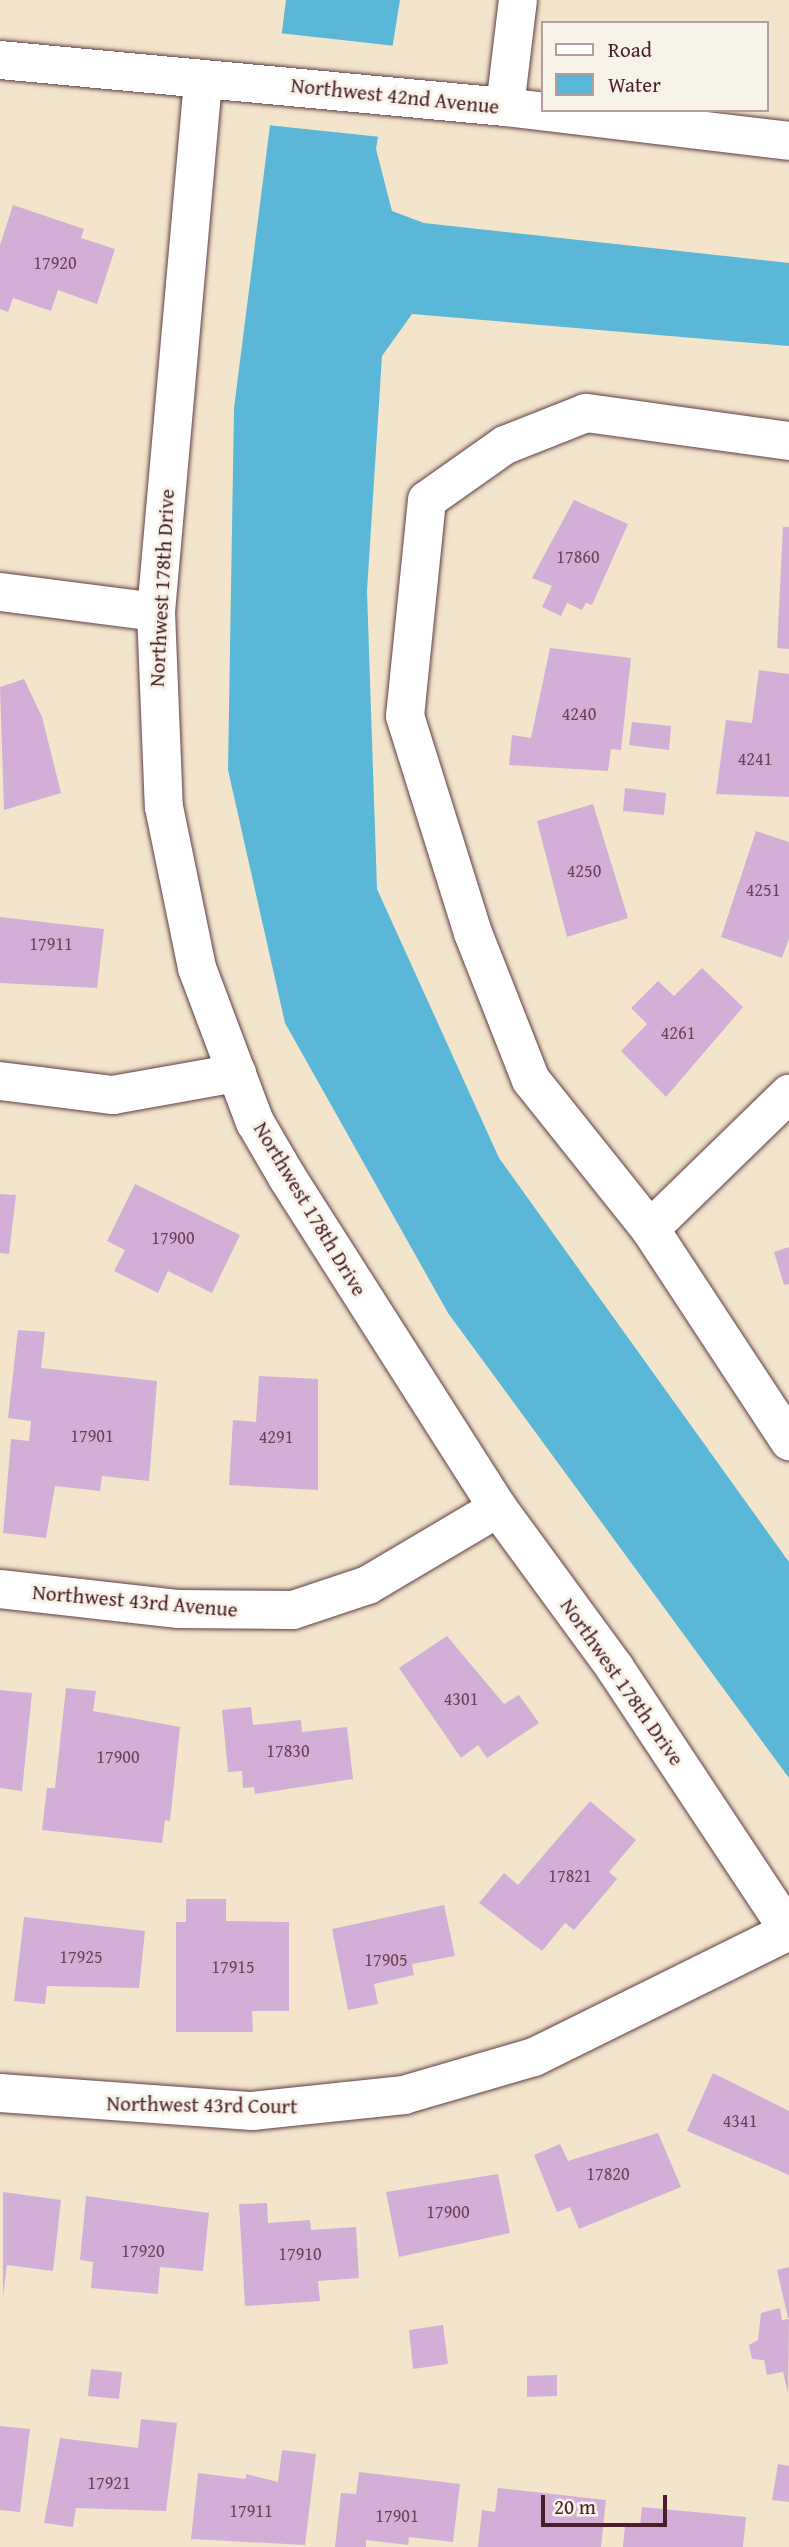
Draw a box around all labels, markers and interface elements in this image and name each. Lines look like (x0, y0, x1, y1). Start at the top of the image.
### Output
legend (540, 21, 768, 112)
text: Road (608, 34, 652, 65)
text: Water (608, 69, 661, 100)
street label: Northwest 42nd Avenue (290, 73, 500, 119)
house number: 17920 (33, 252, 77, 274)
street label: Northwest 178th Drive (144, 488, 180, 688)
house number: 17860 (556, 546, 600, 568)
house number: 4240 (562, 703, 596, 725)
house number: 4241 (738, 748, 772, 770)
house number: 4250 (567, 860, 601, 882)
house number: 4251 (746, 879, 780, 901)
house number: 17911 (29, 933, 73, 955)
house number: 4261 (661, 1022, 695, 1044)
street label: Northwest 178th Drive (248, 1118, 372, 1300)
house number: 17900 (151, 1227, 195, 1249)
house number: 17901 (70, 1425, 114, 1447)
house number: 4291 (259, 1426, 293, 1448)
street label: Northwest 43rd Avenue (31, 1579, 239, 1623)
street label: Northwest 178th Drive (555, 1594, 689, 1770)
house number: 4301 (444, 1688, 478, 1710)
house number: 17830 (266, 1740, 310, 1762)
house number: 17900 (96, 1746, 140, 1768)
house number: 17821 (548, 1865, 592, 1887)
house number: 17925 (59, 1946, 103, 1968)
house number: 17905 (364, 1949, 408, 1971)
house number: 17915 (211, 1956, 255, 1978)
street label: Northwest 43rd Court (106, 2091, 298, 2119)
house number: 4341 (723, 2110, 757, 2132)
house number: 17820 (586, 2163, 630, 2185)
house number: 17900 (426, 2201, 470, 2223)
house number: 17920 (121, 2240, 165, 2262)
house number: 17910 (278, 2243, 322, 2265)
house number: 17921 (87, 2472, 131, 2494)
scale bar (544, 2480, 670, 2524)
text: 20 m (554, 2491, 596, 2522)
house number: 17911 (229, 2500, 273, 2522)
house number: 17901 (375, 2505, 419, 2527)

